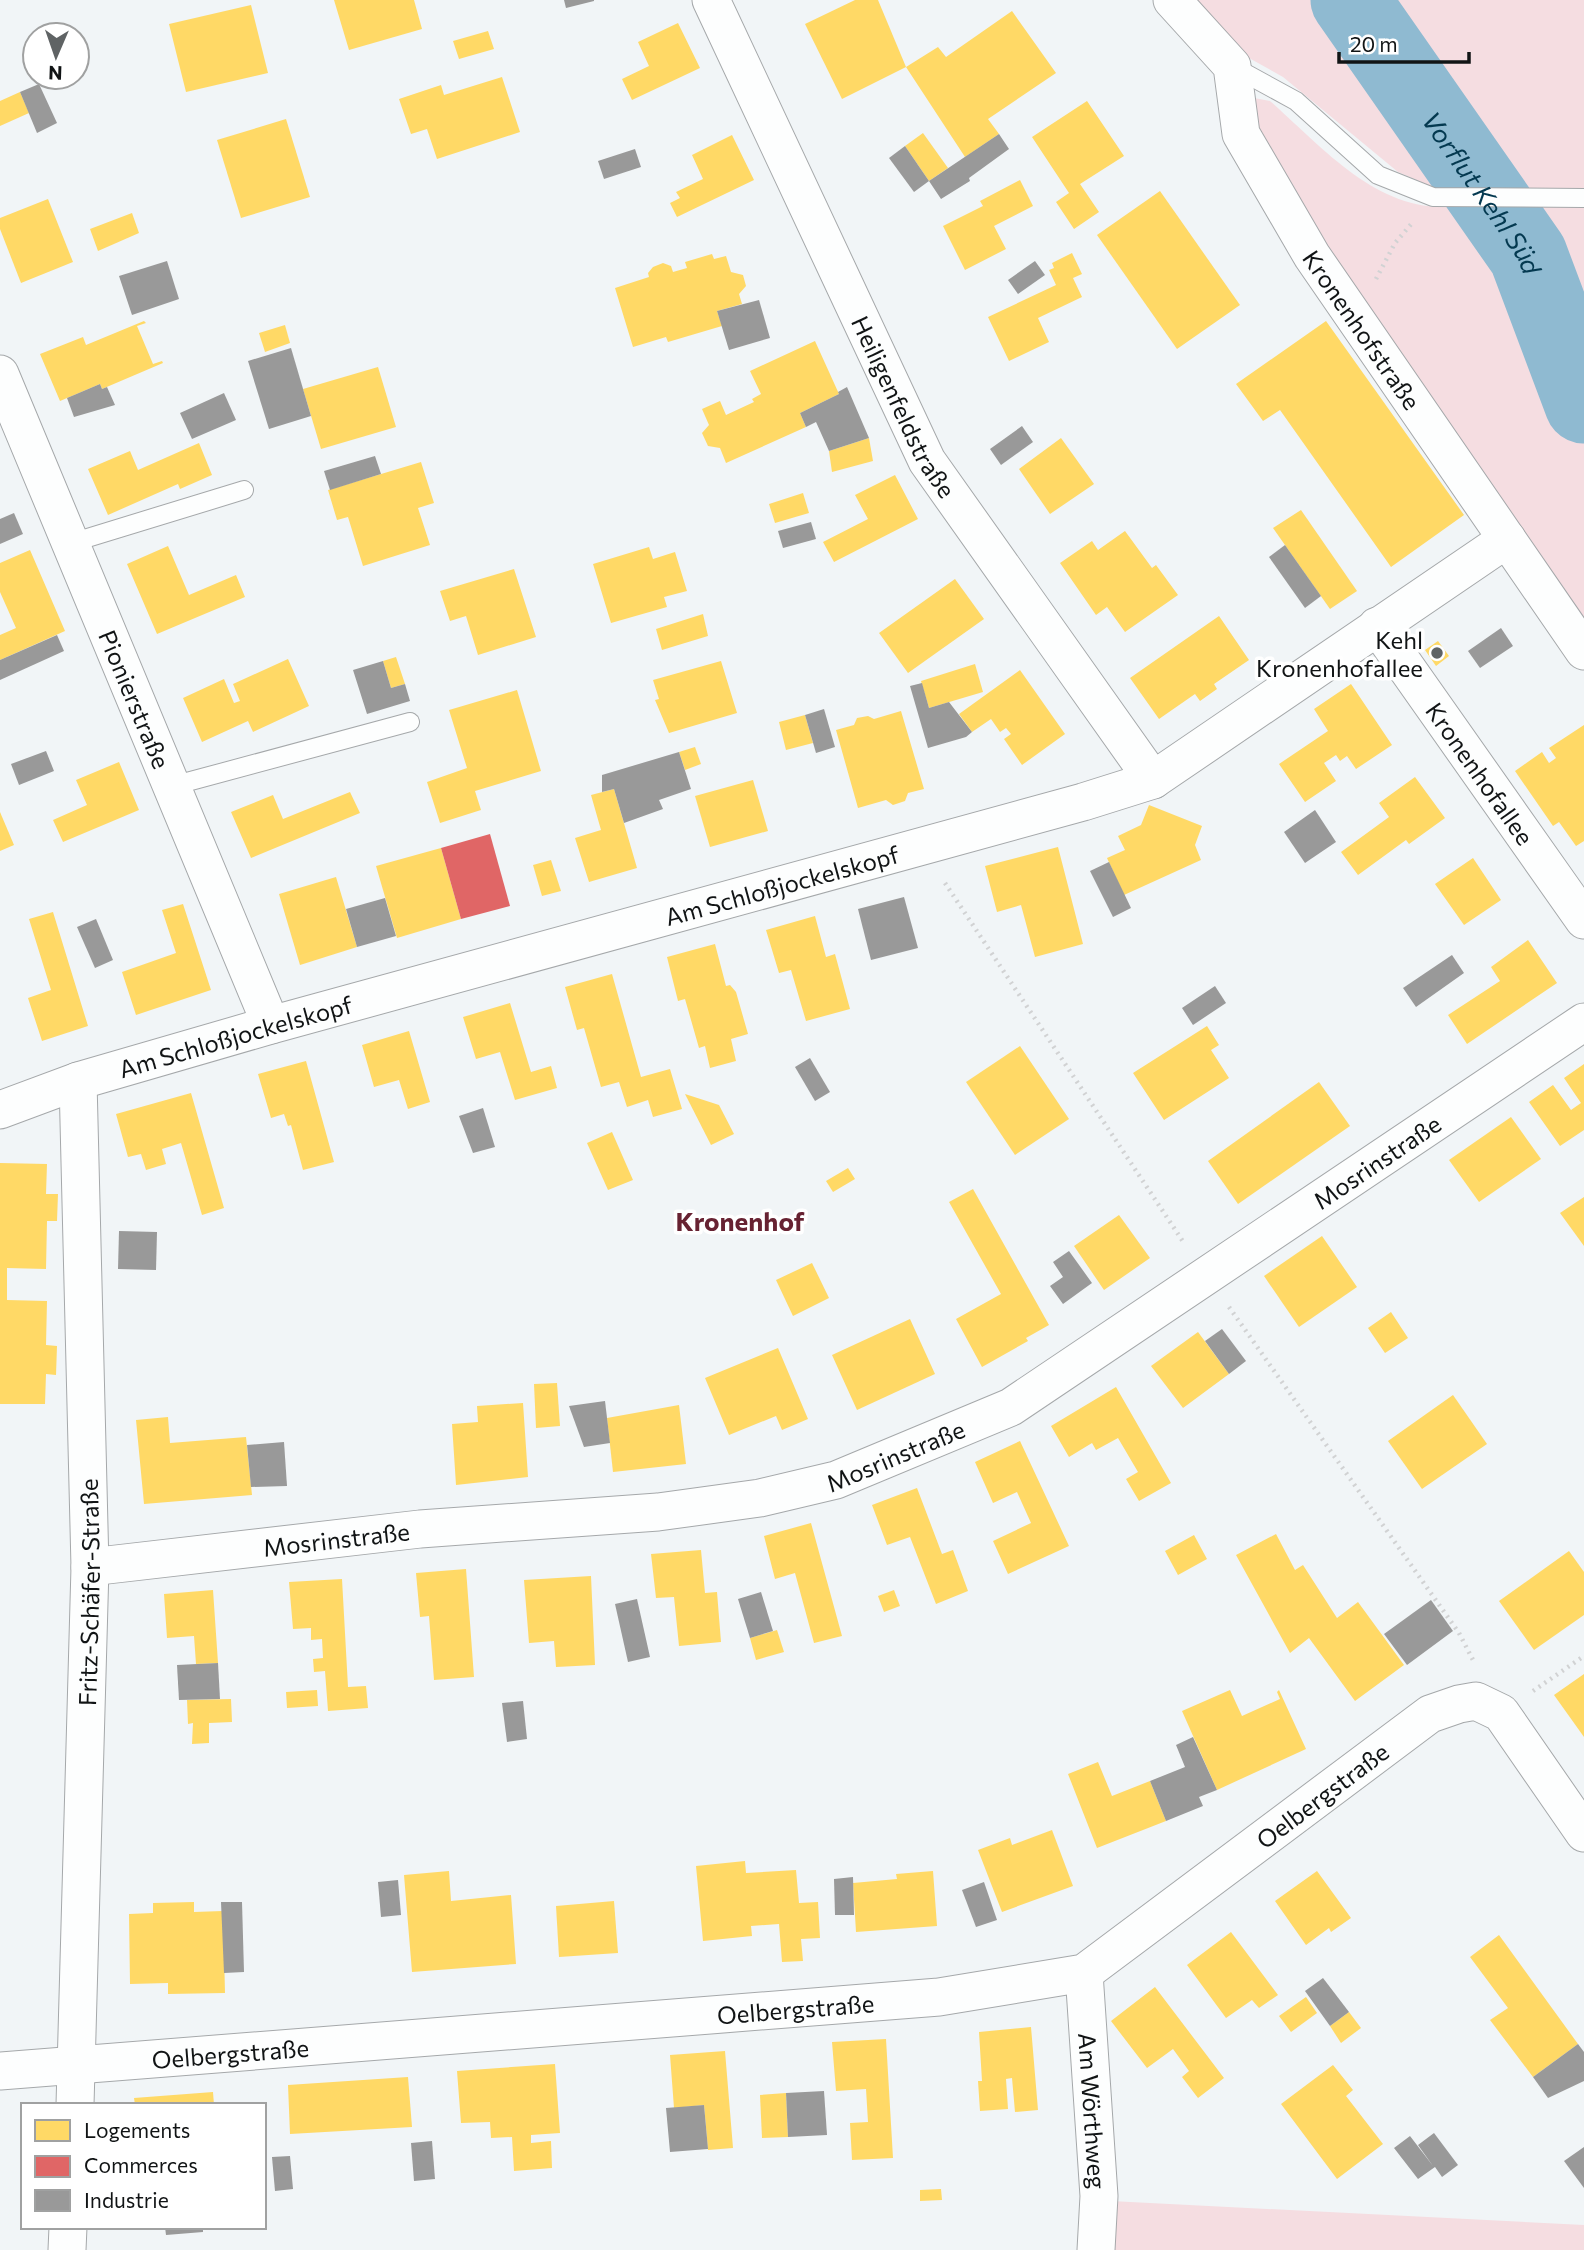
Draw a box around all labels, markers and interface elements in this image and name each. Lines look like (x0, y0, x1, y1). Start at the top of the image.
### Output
north arrow (21, 21, 91, 91)
scale bar (1339, 21, 1468, 65)
text: 20 m (1350, 31, 1398, 56)
text: N (48, 62, 63, 85)
water label: Vorflut Kehl Süd (1417, 105, 1549, 278)
street label: Kronenhofstraße (1298, 244, 1427, 414)
street label: Heiligenfeldstraße (846, 311, 962, 503)
street label: Pionierstraße (94, 625, 177, 772)
place label: Kehl Kronenhofallee (1256, 625, 1423, 682)
marker: Kehl Kronenhofallee (1429, 645, 1445, 661)
street label: Kronenhofallee (1421, 696, 1541, 850)
street label: Am Schloßjockelskopf (662, 839, 903, 931)
street label: Am Schloßjockelskopf (115, 989, 356, 1083)
street label: Mosrinstraße (1307, 1108, 1446, 1214)
district label: Kronenhof (676, 1205, 805, 1236)
street label: Mosrinstraße (822, 1414, 969, 1497)
street label: Fritz-Schäfer-Straße (72, 1478, 105, 1706)
street label: Mosrinstraße (262, 1516, 411, 1561)
street label: Oelbergstraße (1250, 1736, 1394, 1854)
street label: Oelbergstraße (716, 1988, 875, 2029)
street label: Oelbergstraße (151, 2032, 310, 2074)
street label: Am Wörthweg (1074, 2032, 1113, 2190)
legend (21, 2103, 266, 2229)
text: Logements (84, 2117, 190, 2142)
text: Commerces (84, 2152, 198, 2177)
text: Industrie (84, 2187, 169, 2212)

